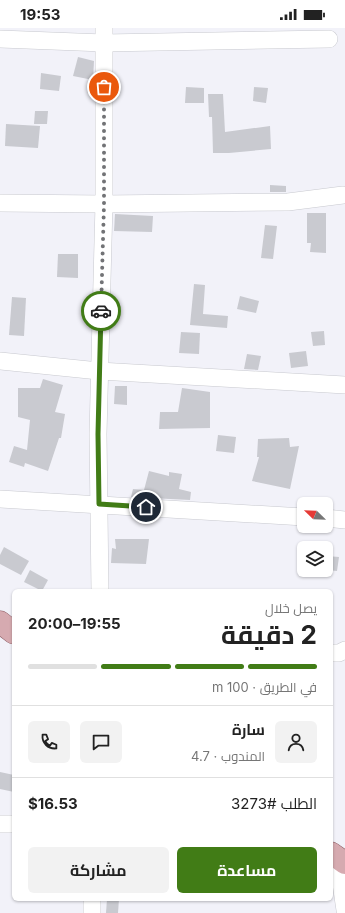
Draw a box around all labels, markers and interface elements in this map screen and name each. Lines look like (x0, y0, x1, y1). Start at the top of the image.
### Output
text: 19:53 (20, 5, 61, 24)
pin (87, 70, 121, 104)
icon: bag (93, 76, 115, 98)
courier (81, 291, 121, 331)
icon: car (90, 300, 112, 322)
pin (129, 490, 163, 524)
icon: home (135, 496, 157, 518)
north arrow (297, 497, 333, 533)
map controls (297, 497, 333, 577)
button: layers (297, 541, 333, 577)
text: يصل خلال (265, 600, 317, 616)
text: 19:55–20:00 (28, 614, 121, 633)
text: 2 دقيقة (221, 619, 317, 650)
text: في الطريق · 100 m (212, 679, 317, 695)
text: سارة (232, 720, 265, 739)
button: phone (28, 721, 70, 763)
button: chat (80, 721, 122, 763)
button: person (275, 721, 317, 763)
text: المندوب · 4.7 (191, 748, 265, 764)
text: $16.53 (28, 794, 78, 813)
text: الطلب #3273 (231, 794, 317, 813)
button: مشاركة (28, 847, 169, 893)
button: مساعدة (177, 847, 317, 893)

